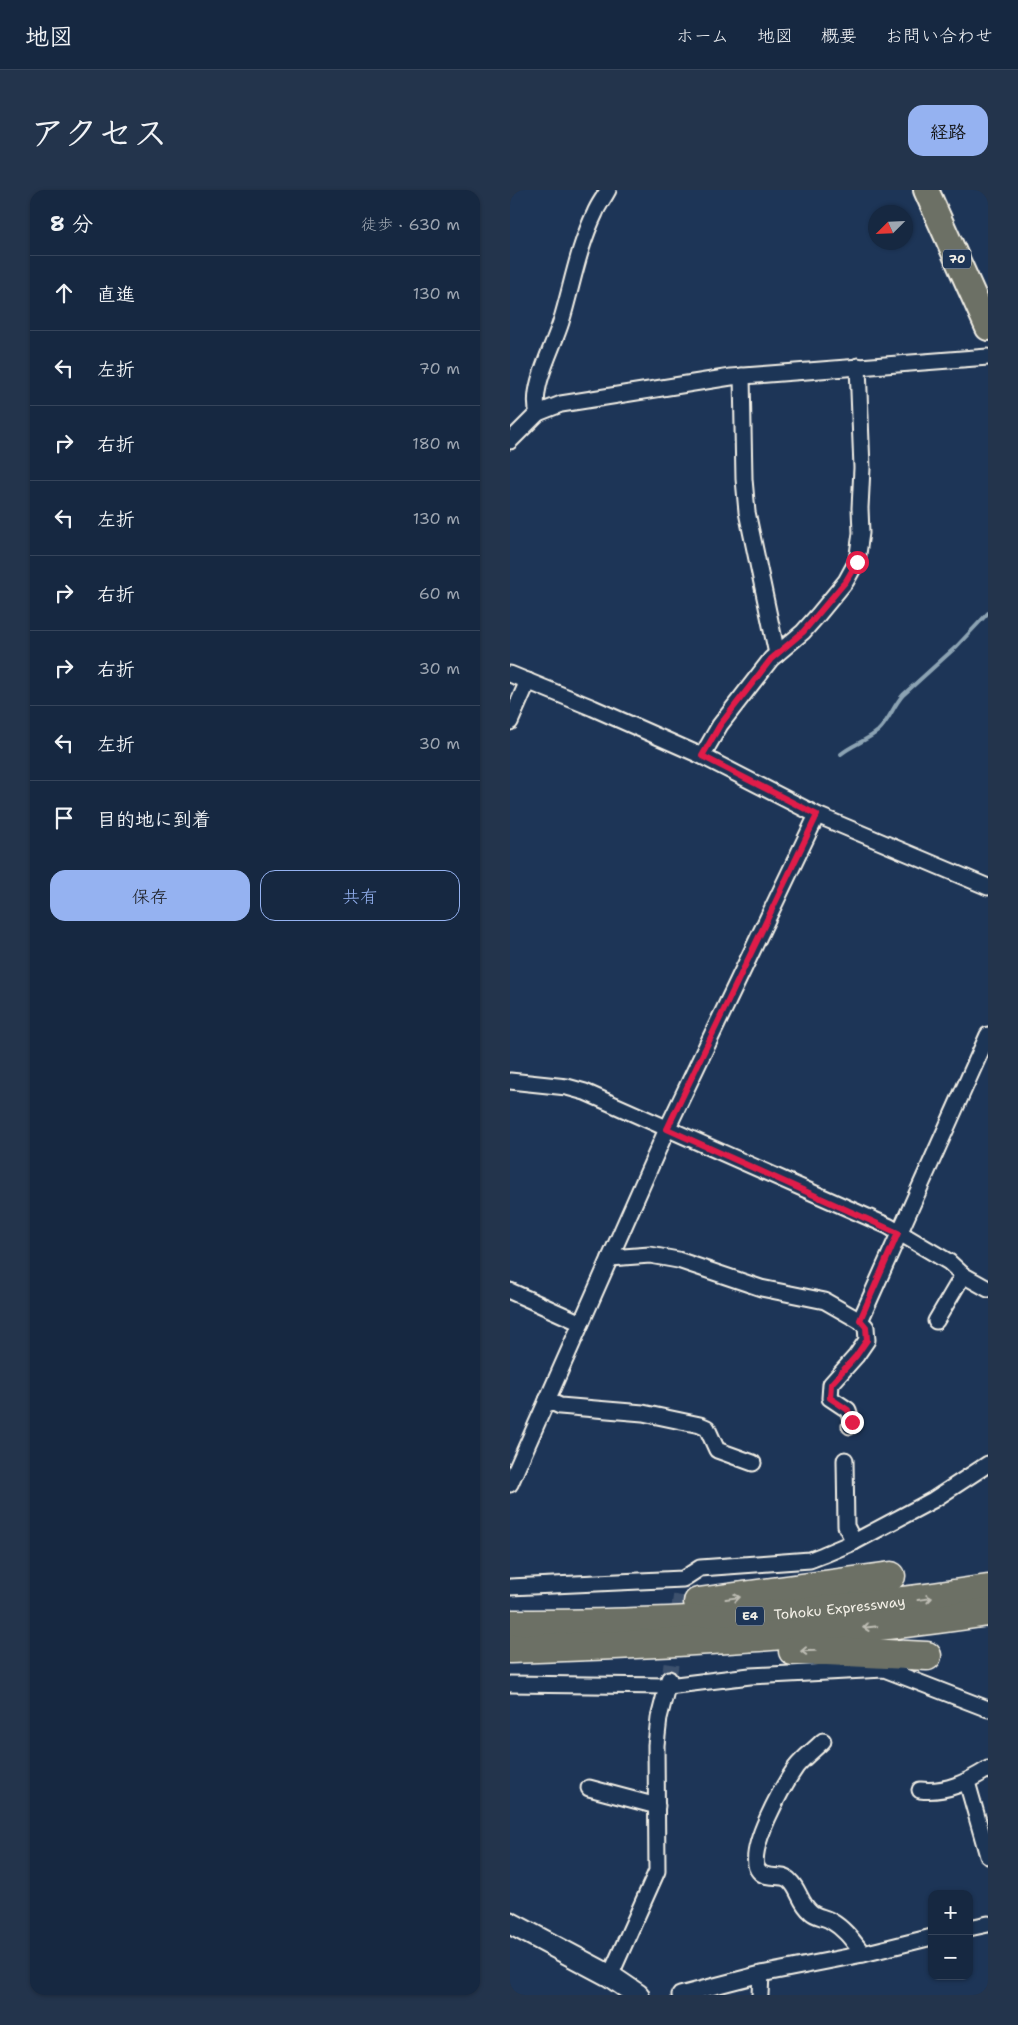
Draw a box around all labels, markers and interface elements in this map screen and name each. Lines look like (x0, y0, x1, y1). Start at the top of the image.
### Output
text: 地図 (25, 21, 73, 53)
text: ホーム (676, 24, 729, 48)
text: 地図 (757, 24, 793, 48)
text: 概要 (821, 24, 857, 48)
text: お問い合わせ (885, 24, 993, 48)
button: 経路 (908, 105, 988, 156)
text: アクセス (30, 109, 168, 156)
north arrow (868, 205, 913, 250)
text: 8 分 (50, 210, 93, 238)
text: 徒歩 · 630 m (361, 214, 460, 235)
road number: 70 (943, 250, 971, 268)
icon: ahead (50, 279, 78, 307)
text: 直進 (97, 282, 135, 307)
text: 130 m (413, 283, 460, 304)
icon: left (50, 354, 78, 382)
text: 左折 (97, 357, 135, 382)
text: 70 m (419, 358, 460, 379)
icon: right (50, 429, 78, 457)
text: 右折 (97, 432, 135, 457)
text: 180 m (412, 433, 460, 454)
icon: left (50, 504, 78, 532)
text: 左折 (97, 507, 135, 532)
text: 130 m (413, 508, 460, 529)
route start (846, 551, 869, 574)
icon: right (50, 579, 78, 607)
text: 右折 (97, 582, 135, 607)
text: 60 m (419, 583, 460, 604)
icon: right (50, 654, 78, 682)
text: 右折 (97, 657, 135, 682)
text: 30 m (419, 658, 460, 679)
icon: left (50, 729, 78, 757)
text: 左折 (97, 732, 135, 757)
text: 30 m (419, 733, 460, 754)
icon: arrive (50, 804, 78, 832)
text: 目的地に到着 (97, 807, 211, 832)
button: 保存 (50, 870, 250, 921)
button: 共有 (260, 870, 460, 921)
route end (841, 1411, 864, 1434)
street label: Tohoku Expressway (773, 1592, 906, 1623)
one-way arrow (724, 1593, 740, 1603)
one-way arrow (917, 1593, 933, 1603)
road number: E4 (736, 1606, 764, 1625)
one-way arrow (863, 1622, 879, 1632)
one-way arrow (800, 1646, 816, 1656)
map controls (928, 1890, 973, 1980)
button: + (928, 1890, 973, 1935)
button: − (928, 1935, 973, 1980)

